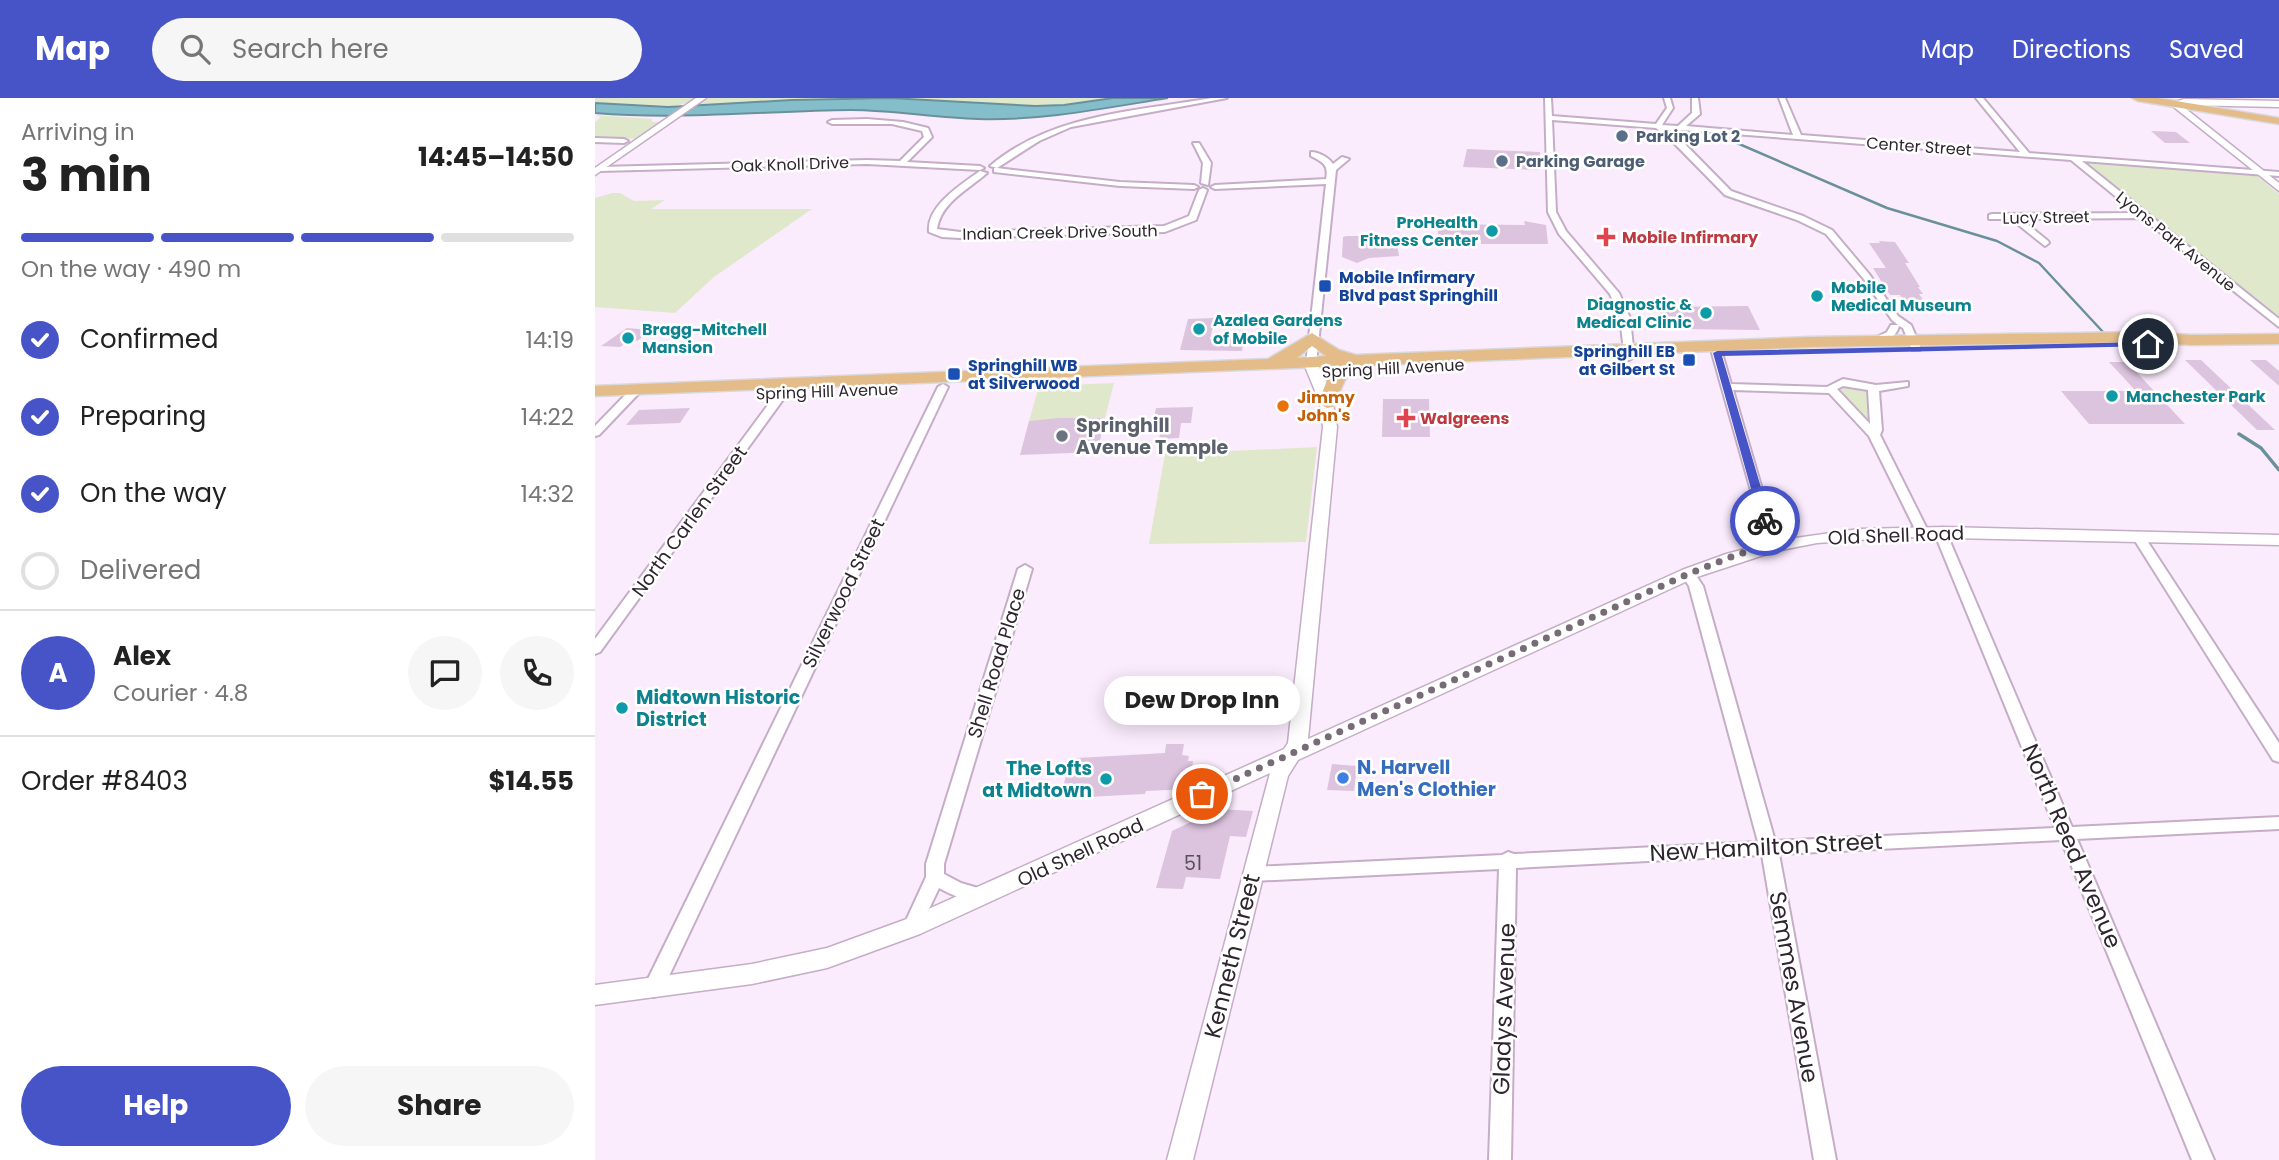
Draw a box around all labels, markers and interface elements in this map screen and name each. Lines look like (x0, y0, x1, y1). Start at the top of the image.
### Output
search box (152, 18, 642, 81)
text: Map (35, 25, 110, 72)
icon: search (176, 30, 214, 68)
text: Search here (232, 31, 389, 67)
text: Map (1921, 33, 1974, 66)
text: Directions (2012, 33, 2131, 66)
text: Saved (2169, 33, 2244, 66)
text: Arriving in (21, 116, 135, 148)
place label: Parking Lot 2 (1636, 125, 1740, 148)
marker: Parking Lot 2 (1614, 128, 1630, 144)
street label: Center Street (1866, 131, 1972, 162)
text: 14:45–14:50 (418, 139, 574, 175)
text: 3 min (21, 143, 152, 207)
place label: Parking Garage (1516, 150, 1645, 173)
street label: Oak Knoll Drive (731, 151, 850, 178)
marker: Parking Garage (1494, 153, 1510, 169)
street label: Lyons Park Avenue (2111, 186, 2240, 297)
street label: Lucy Street (2002, 205, 2090, 230)
place label: ProHealth Fitness Center (1360, 211, 1478, 252)
street label: Indian Creek Drive South (962, 219, 1158, 246)
marker: ProHealth Fitness Center (1484, 223, 1500, 239)
place label: Mobile Infirmary (1622, 226, 1759, 249)
marker: Mobile Infirmary (1596, 227, 1616, 247)
text: On the way · 490 m (21, 253, 241, 285)
place label: Mobile Infirmary Blvd past Springhill (1339, 266, 1498, 307)
place label: Mobile Medical Museum (1831, 276, 1972, 317)
marker: Mobile Infirmary Blvd past Springhill (1317, 278, 1333, 294)
marker: Mobile Medical Museum (1809, 288, 1825, 304)
place label: Diagnostic & Medical Clinic (1576, 293, 1692, 334)
marker: Diagnostic & Medical Clinic (1698, 305, 1714, 321)
place label: Azalea Gardens of Mobile (1213, 309, 1343, 350)
pin (2118, 314, 2178, 374)
place label: Bragg-Mitchell Mansion (642, 318, 767, 359)
icon: check (21, 321, 59, 359)
text: Confirmed (80, 321, 218, 357)
marker: Azalea Gardens of Mobile (1191, 321, 1207, 337)
text: 14:19 (525, 324, 574, 356)
icon: home (2129, 325, 2167, 363)
marker: Bragg-Mitchell Mansion (620, 330, 636, 346)
place label: Springhill EB at Gilbert St (1574, 340, 1675, 381)
marker: Springhill EB at Gilbert St (1681, 352, 1697, 368)
street label: Spring Hill Avenue (1321, 353, 1465, 384)
place label: Springhill WB at Silverwood (968, 354, 1080, 395)
marker: Springhill WB at Silverwood (946, 366, 962, 382)
street label: Spring Hill Avenue (755, 378, 899, 405)
place label: Manchester Park (2126, 385, 2266, 408)
place label: Jimmy John's (1297, 386, 1356, 427)
marker: Manchester Park (2104, 388, 2120, 404)
icon: check (21, 398, 59, 436)
text: Preparing (80, 398, 206, 434)
marker: Jimmy John's (1275, 398, 1291, 414)
text: 14:22 (521, 401, 574, 433)
place label: Walgreens (1420, 407, 1510, 430)
marker: Walgreens (1398, 410, 1414, 426)
place label: Springhill Avenue Temple (1076, 412, 1229, 461)
marker: Springhill Avenue Temple (1054, 428, 1070, 444)
street label: North Carlen Street (625, 440, 753, 602)
icon: check (21, 475, 59, 513)
text: On the way (80, 475, 227, 511)
text: 14:32 (521, 478, 574, 510)
courier (1730, 486, 1800, 556)
icon: bike (1746, 502, 1784, 540)
street label: Silverwood Street (795, 514, 891, 673)
street label: Old Shell Road (1827, 520, 1965, 551)
text: Delivered (80, 552, 201, 588)
street label: Shell Road Place (961, 585, 1032, 742)
button: chat (408, 636, 482, 710)
button: phone (500, 636, 574, 710)
text: Alex (113, 638, 171, 674)
text: A (48, 655, 68, 691)
callout: Dew Drop Inn (1104, 675, 1300, 724)
text: Courier · 4.8 (113, 677, 248, 709)
place label: Midtown Historic District (636, 684, 800, 733)
text: Dew Drop Inn (1124, 684, 1280, 716)
marker: Midtown Historic District (614, 700, 630, 716)
street label: North Reed Avenue (2014, 739, 2130, 953)
place label: N. Harvell Men's Clothier (1357, 754, 1496, 803)
place label: The Lofts at Midtown (982, 755, 1092, 804)
text: Order #8403 (21, 763, 188, 799)
text: $14.55 (488, 763, 574, 799)
pin (1172, 764, 1232, 824)
marker: N. Harvell Men's Clothier (1335, 770, 1351, 786)
marker: The Lofts at Midtown (1098, 771, 1114, 787)
icon: bag (1183, 775, 1221, 813)
street label: Old Shell Road (1013, 811, 1148, 894)
street label: New Hamilton Street (1649, 825, 1883, 869)
house number: 51 (1184, 850, 1202, 877)
street label: Kenneth Street (1196, 870, 1268, 1042)
street label: Semmes Avenue (1761, 889, 1827, 1085)
street label: Gladys Avenue (1485, 922, 1523, 1096)
button: Help (21, 1066, 291, 1146)
button: Share (305, 1066, 574, 1146)

